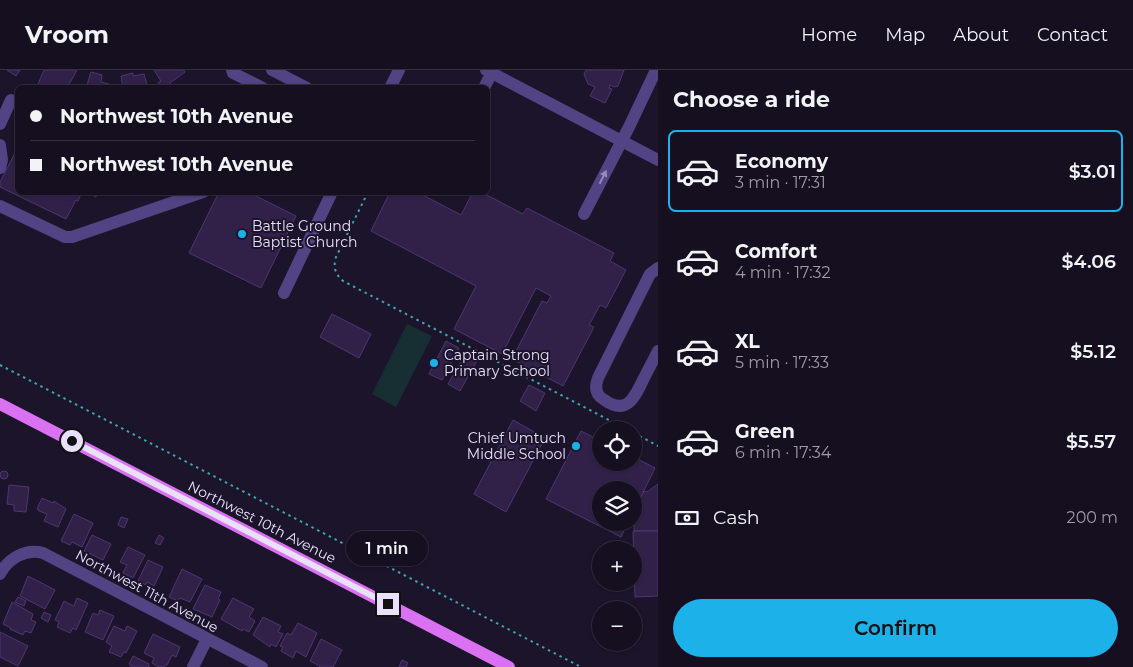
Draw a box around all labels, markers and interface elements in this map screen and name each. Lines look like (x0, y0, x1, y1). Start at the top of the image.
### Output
text: Vroom (25, 20, 109, 49)
text: Home (801, 24, 857, 46)
text: Map (885, 24, 925, 46)
text: About (953, 24, 1009, 46)
text: Contact (1037, 24, 1108, 46)
text: Choose a ride (673, 86, 830, 113)
text: Northwest 10th Avenue (60, 105, 293, 128)
icon: car (675, 149, 720, 194)
text: Economy (735, 150, 828, 173)
text: Northwest 10th Avenue (60, 153, 293, 176)
text: $3.01 (1069, 160, 1116, 183)
one-way arrow (599, 170, 607, 185)
text: 3 min · 17:31 (735, 173, 826, 192)
place label: Battle Ground Baptist Church (252, 217, 357, 251)
marker: Battle Ground Baptist Church (236, 228, 248, 240)
icon: car (675, 239, 720, 284)
text: Comfort (735, 240, 817, 263)
text: $4.06 (1061, 250, 1116, 273)
text: 4 min · 17:32 (735, 263, 831, 282)
icon: car (675, 329, 720, 374)
text: XL (735, 330, 760, 353)
text: $5.12 (1070, 340, 1116, 363)
place label: Captain Strong Primary School (444, 346, 550, 380)
text: 5 min · 17:33 (735, 353, 829, 372)
marker: Captain Strong Primary School (428, 357, 440, 369)
icon: car (675, 419, 720, 464)
text: Green (735, 420, 795, 443)
map controls (592, 421, 642, 651)
button: locate (592, 421, 642, 471)
place label: Chief Umtuch Middle School (467, 429, 566, 463)
route start (61, 430, 83, 452)
text: $5.57 (1066, 430, 1116, 453)
marker: Chief Umtuch Middle School (570, 440, 582, 452)
text: 6 min · 17:34 (735, 443, 831, 462)
street label: Northwest 10th Avenue (185, 477, 339, 567)
button: layers (592, 481, 642, 531)
icon: cash (673, 504, 701, 532)
text: Cash (713, 506, 760, 529)
text: 200 m (1067, 508, 1118, 527)
callout: 1 min (347, 532, 429, 566)
text: 1 min (366, 539, 408, 558)
button: + (592, 541, 642, 591)
street label: Northwest 11th Avenue (72, 546, 222, 636)
route end (377, 593, 399, 615)
button: Confirm (673, 599, 1118, 657)
button: − (592, 601, 642, 651)

